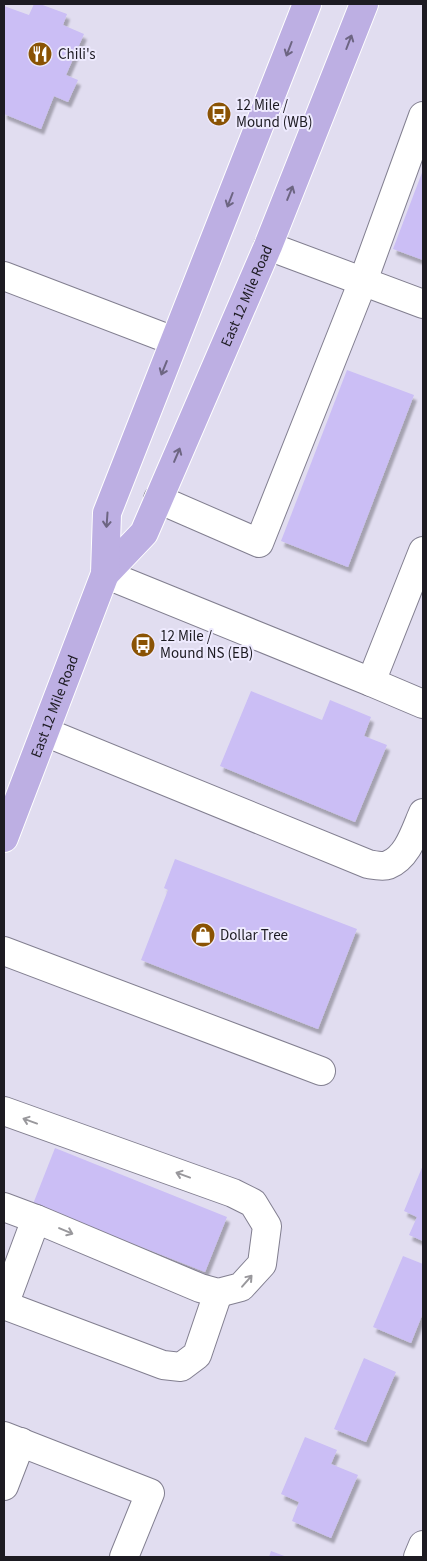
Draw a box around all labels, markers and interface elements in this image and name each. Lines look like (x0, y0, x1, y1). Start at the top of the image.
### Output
one-way arrow (345, 34, 354, 50)
restaurant icon: Chili's (27, 41, 53, 67)
one-way arrow (284, 41, 293, 56)
place label: Chili's (58, 44, 96, 65)
place label: 12 Mile / Mound (WB) (236, 95, 312, 133)
bus stop icon: 12 Mile / Mound (WB) (206, 101, 232, 127)
one-way arrow (286, 186, 295, 201)
one-way arrow (224, 193, 233, 208)
street label: East 12 Mile Road (215, 242, 278, 350)
one-way arrow (158, 360, 168, 375)
one-way arrow (173, 448, 183, 463)
one-way arrow (102, 511, 111, 527)
place label: 12 Mile / Mound NS (EB) (160, 626, 253, 664)
bus stop icon: 12 Mile / Mound NS (EB) (130, 632, 156, 658)
street label: East 12 Mile Road (25, 652, 84, 761)
shop icon: Dollar Tree (190, 922, 216, 948)
place label: Dollar Tree (220, 925, 288, 946)
one-way arrow (23, 1116, 38, 1125)
one-way arrow (176, 1170, 191, 1179)
one-way arrow (57, 1227, 73, 1236)
one-way arrow (241, 1274, 253, 1287)

